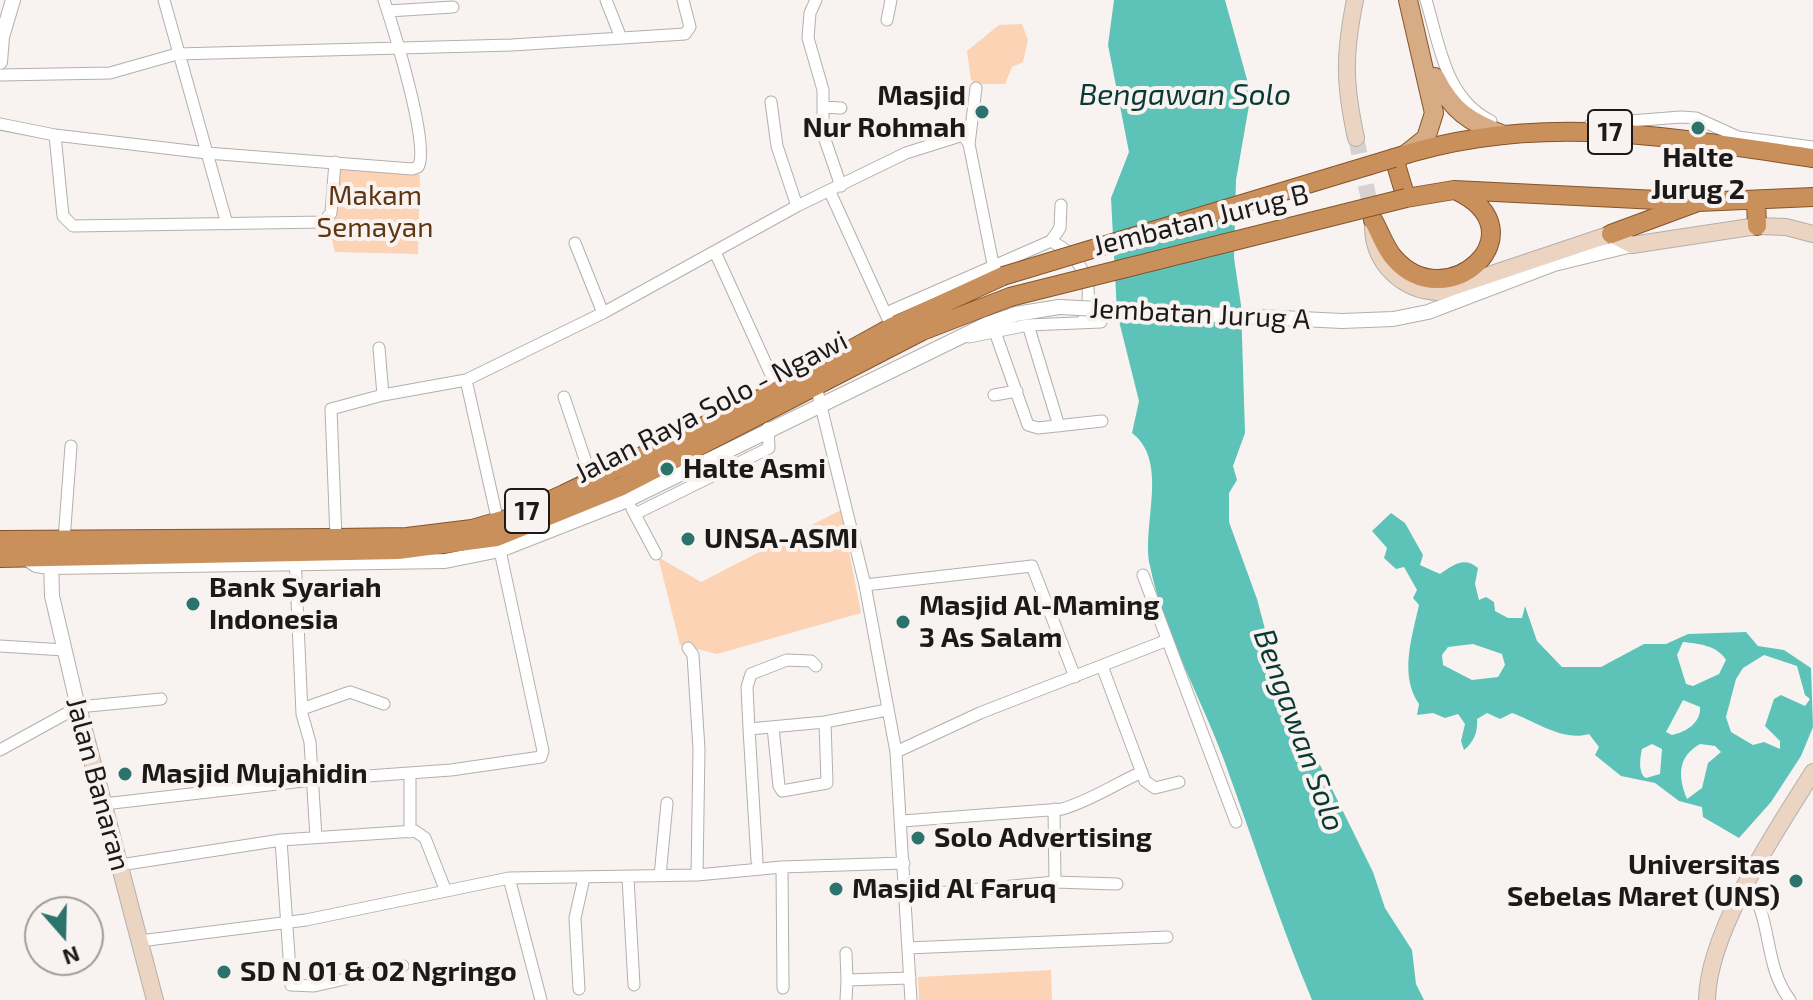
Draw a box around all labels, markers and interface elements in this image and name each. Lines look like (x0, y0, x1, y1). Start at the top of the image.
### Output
water label: Bengawan Solo (1079, 77, 1291, 113)
place label: Masjid Nur Rohmah (802, 79, 966, 145)
marker: Masjid Nur Rohmah (973, 103, 991, 121)
road number: 17 (1588, 110, 1632, 154)
marker: Halte Jurug 2 (1689, 119, 1707, 137)
place label: Halte Jurug 2 (1651, 141, 1745, 207)
street label: Jembatan Jurug B (1090, 177, 1312, 263)
park label: Makam Semayan (317, 179, 433, 245)
street label: Jembatan Jurug A (1089, 291, 1311, 337)
street label: Jalan Raya Solo - Ngawi (569, 324, 853, 490)
place label: Halte Asmi (683, 452, 826, 486)
marker: Halte Asmi (658, 460, 676, 478)
road number: 17 (505, 489, 549, 533)
place label: UNSA-ASMI (704, 522, 858, 556)
marker: UNSA-ASMI (679, 530, 697, 548)
place label: Bank Syariah Indonesia (209, 571, 382, 637)
place label: Masjid Al-Maming 3 As Salam (919, 589, 1159, 655)
marker: Bank Syariah Indonesia (184, 595, 202, 613)
marker: Masjid Al-Maming 3 As Salam (894, 613, 912, 631)
water label: Bengawan Solo (1246, 624, 1352, 836)
street label: Jalan Banaran (59, 694, 137, 874)
place label: Masjid Mujahidin (141, 757, 367, 791)
marker: Masjid Mujahidin (116, 765, 134, 783)
place label: Solo Advertising (934, 821, 1152, 855)
marker: Solo Advertising (909, 829, 927, 847)
place label: Universitas Sebelas Maret (UNS) (1507, 848, 1780, 914)
place label: Masjid Al Faruq (852, 872, 1056, 906)
marker: Universitas Sebelas Maret (UNS) (1787, 872, 1805, 890)
marker: Masjid Al Faruq (827, 880, 845, 898)
north arrow (24, 896, 104, 976)
text: N (60, 942, 83, 972)
place label: SD N 01 & 02 Ngringo (240, 955, 517, 989)
marker: SD N 01 & 02 Ngringo (215, 963, 233, 981)

